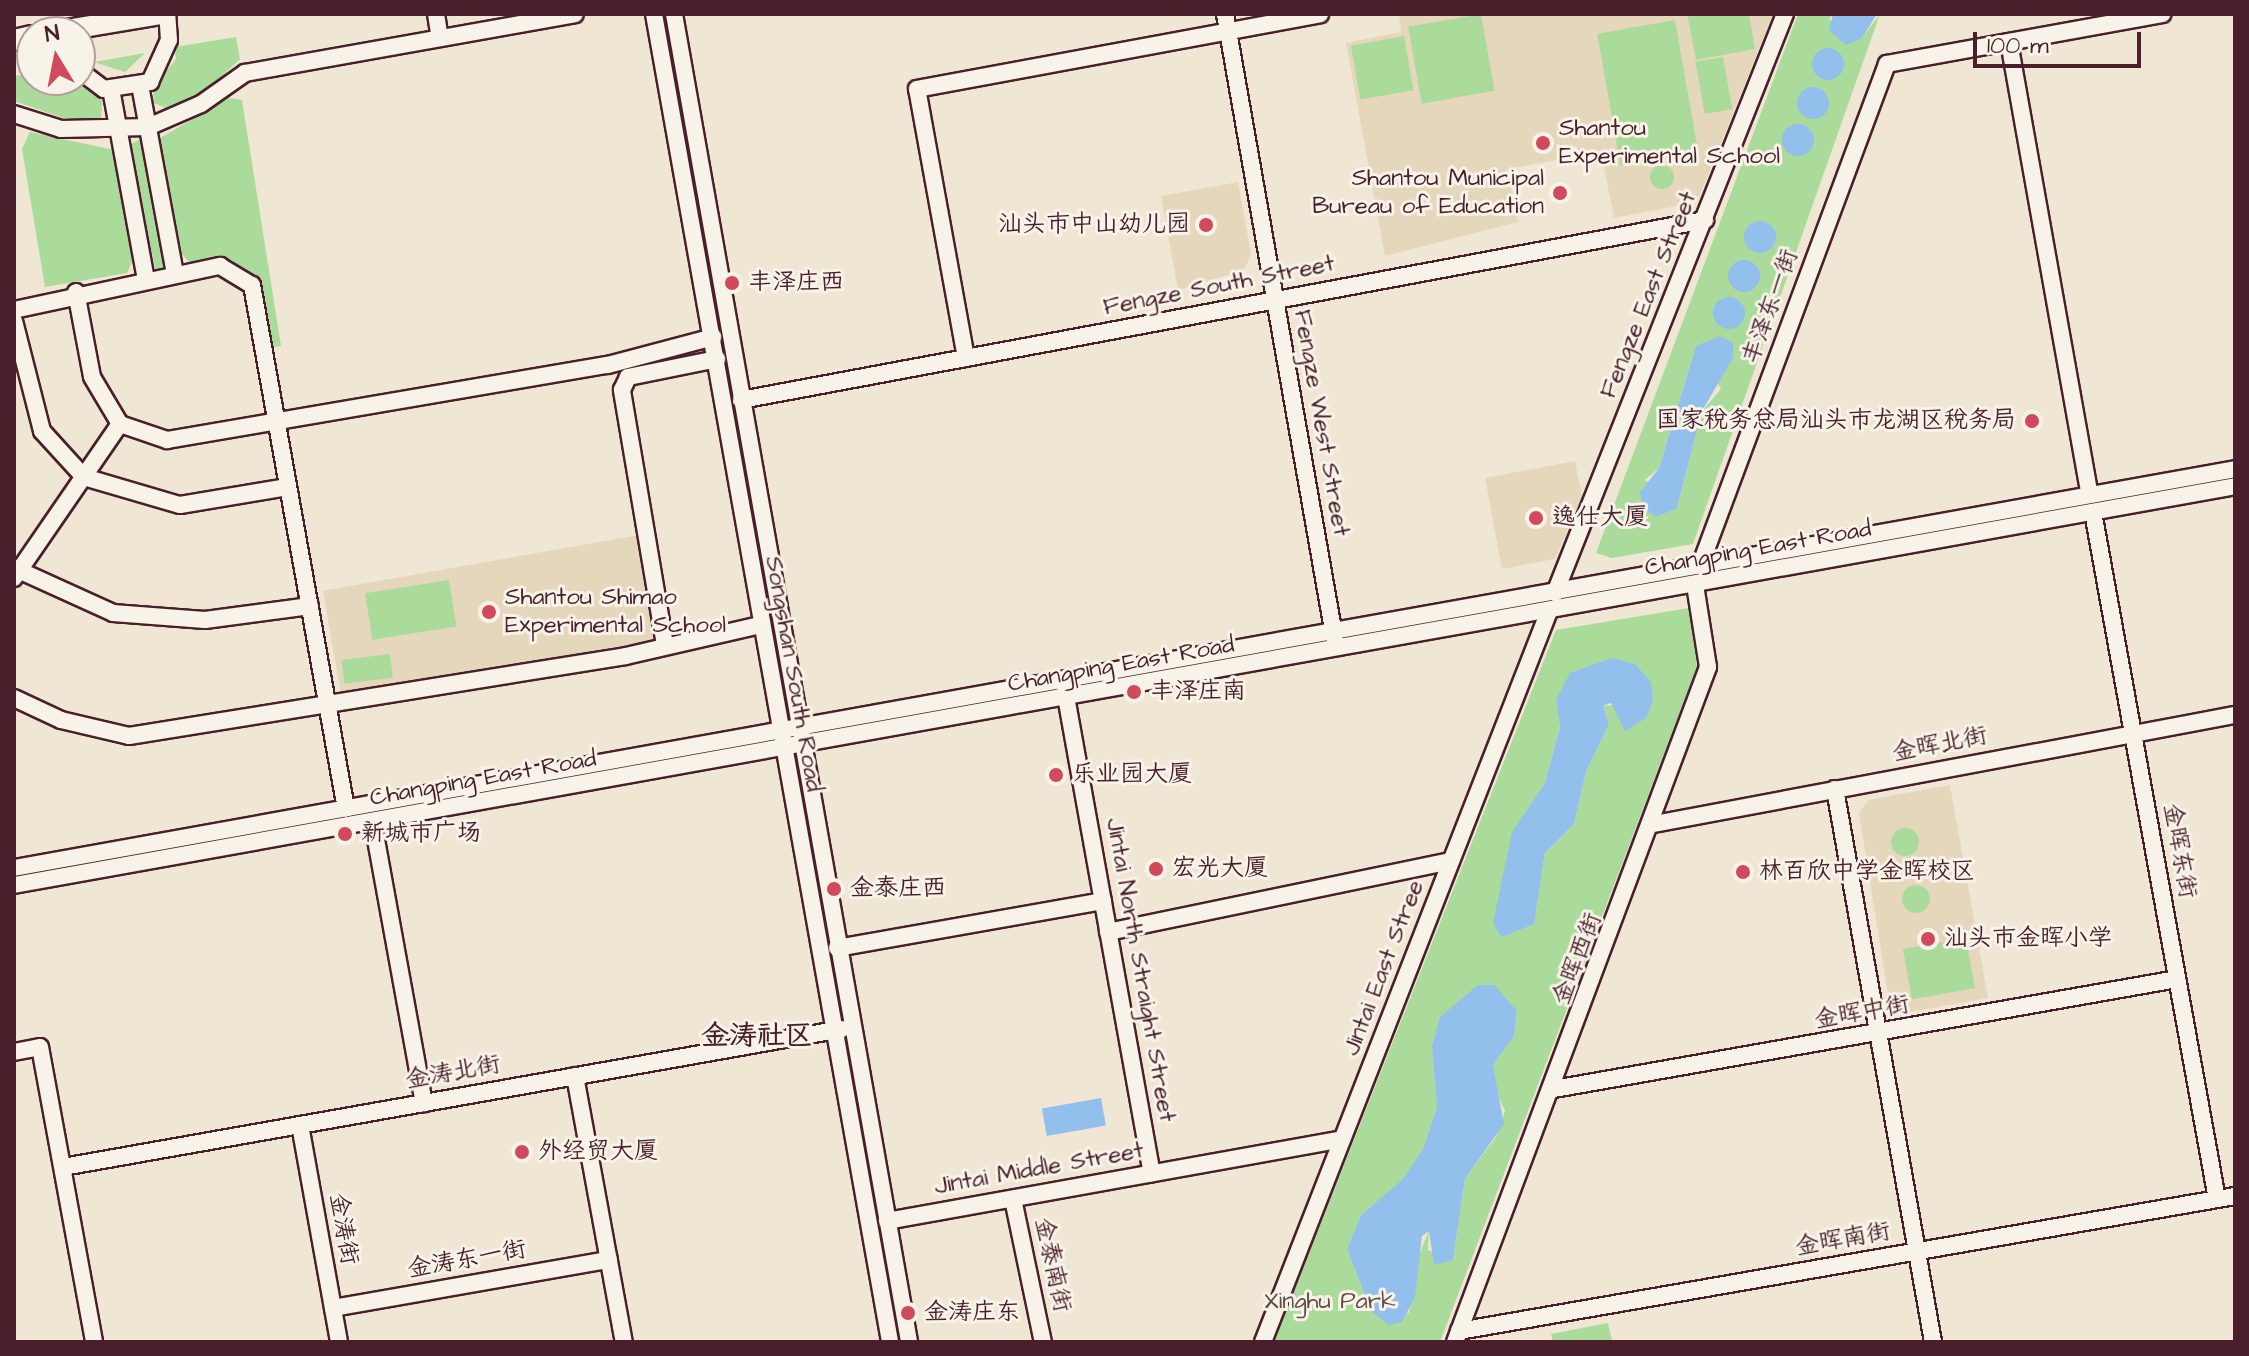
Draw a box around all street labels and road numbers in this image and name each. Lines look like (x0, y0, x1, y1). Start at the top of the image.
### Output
street label: Fengze East Street (1594, 187, 1704, 403)
street label: 丰泽东一街 (1737, 246, 1805, 368)
street label: Fengze South Street (1101, 249, 1337, 323)
street label: Fengze West Street (1287, 308, 1355, 538)
street label: Changping East Road (1643, 515, 1873, 583)
street label: Songshan South Road (758, 554, 828, 794)
street label: Changping East Road (1006, 631, 1236, 699)
street label: 金晖北街 (1890, 722, 1990, 768)
street label: Changping East Road (368, 745, 598, 813)
street label: 金晖东街 (2156, 801, 2202, 901)
street label: Jintai North Straight Street (1099, 816, 1181, 1124)
street label: Jintai East Stree (1337, 876, 1431, 1060)
street label: 金晖西街 (1547, 909, 1609, 1009)
street label: 金晖中街 (1812, 990, 1912, 1036)
street label: 金涛北街 (403, 1050, 503, 1096)
street label: Jintai Middle Street (932, 1136, 1146, 1202)
street label: 金涛街 (323, 1191, 363, 1267)
street label: 金泰南街 (1028, 1215, 1076, 1315)
street label: 金晖南街 (1793, 1217, 1893, 1263)
street label: 金涛东一街 (405, 1235, 529, 1285)

